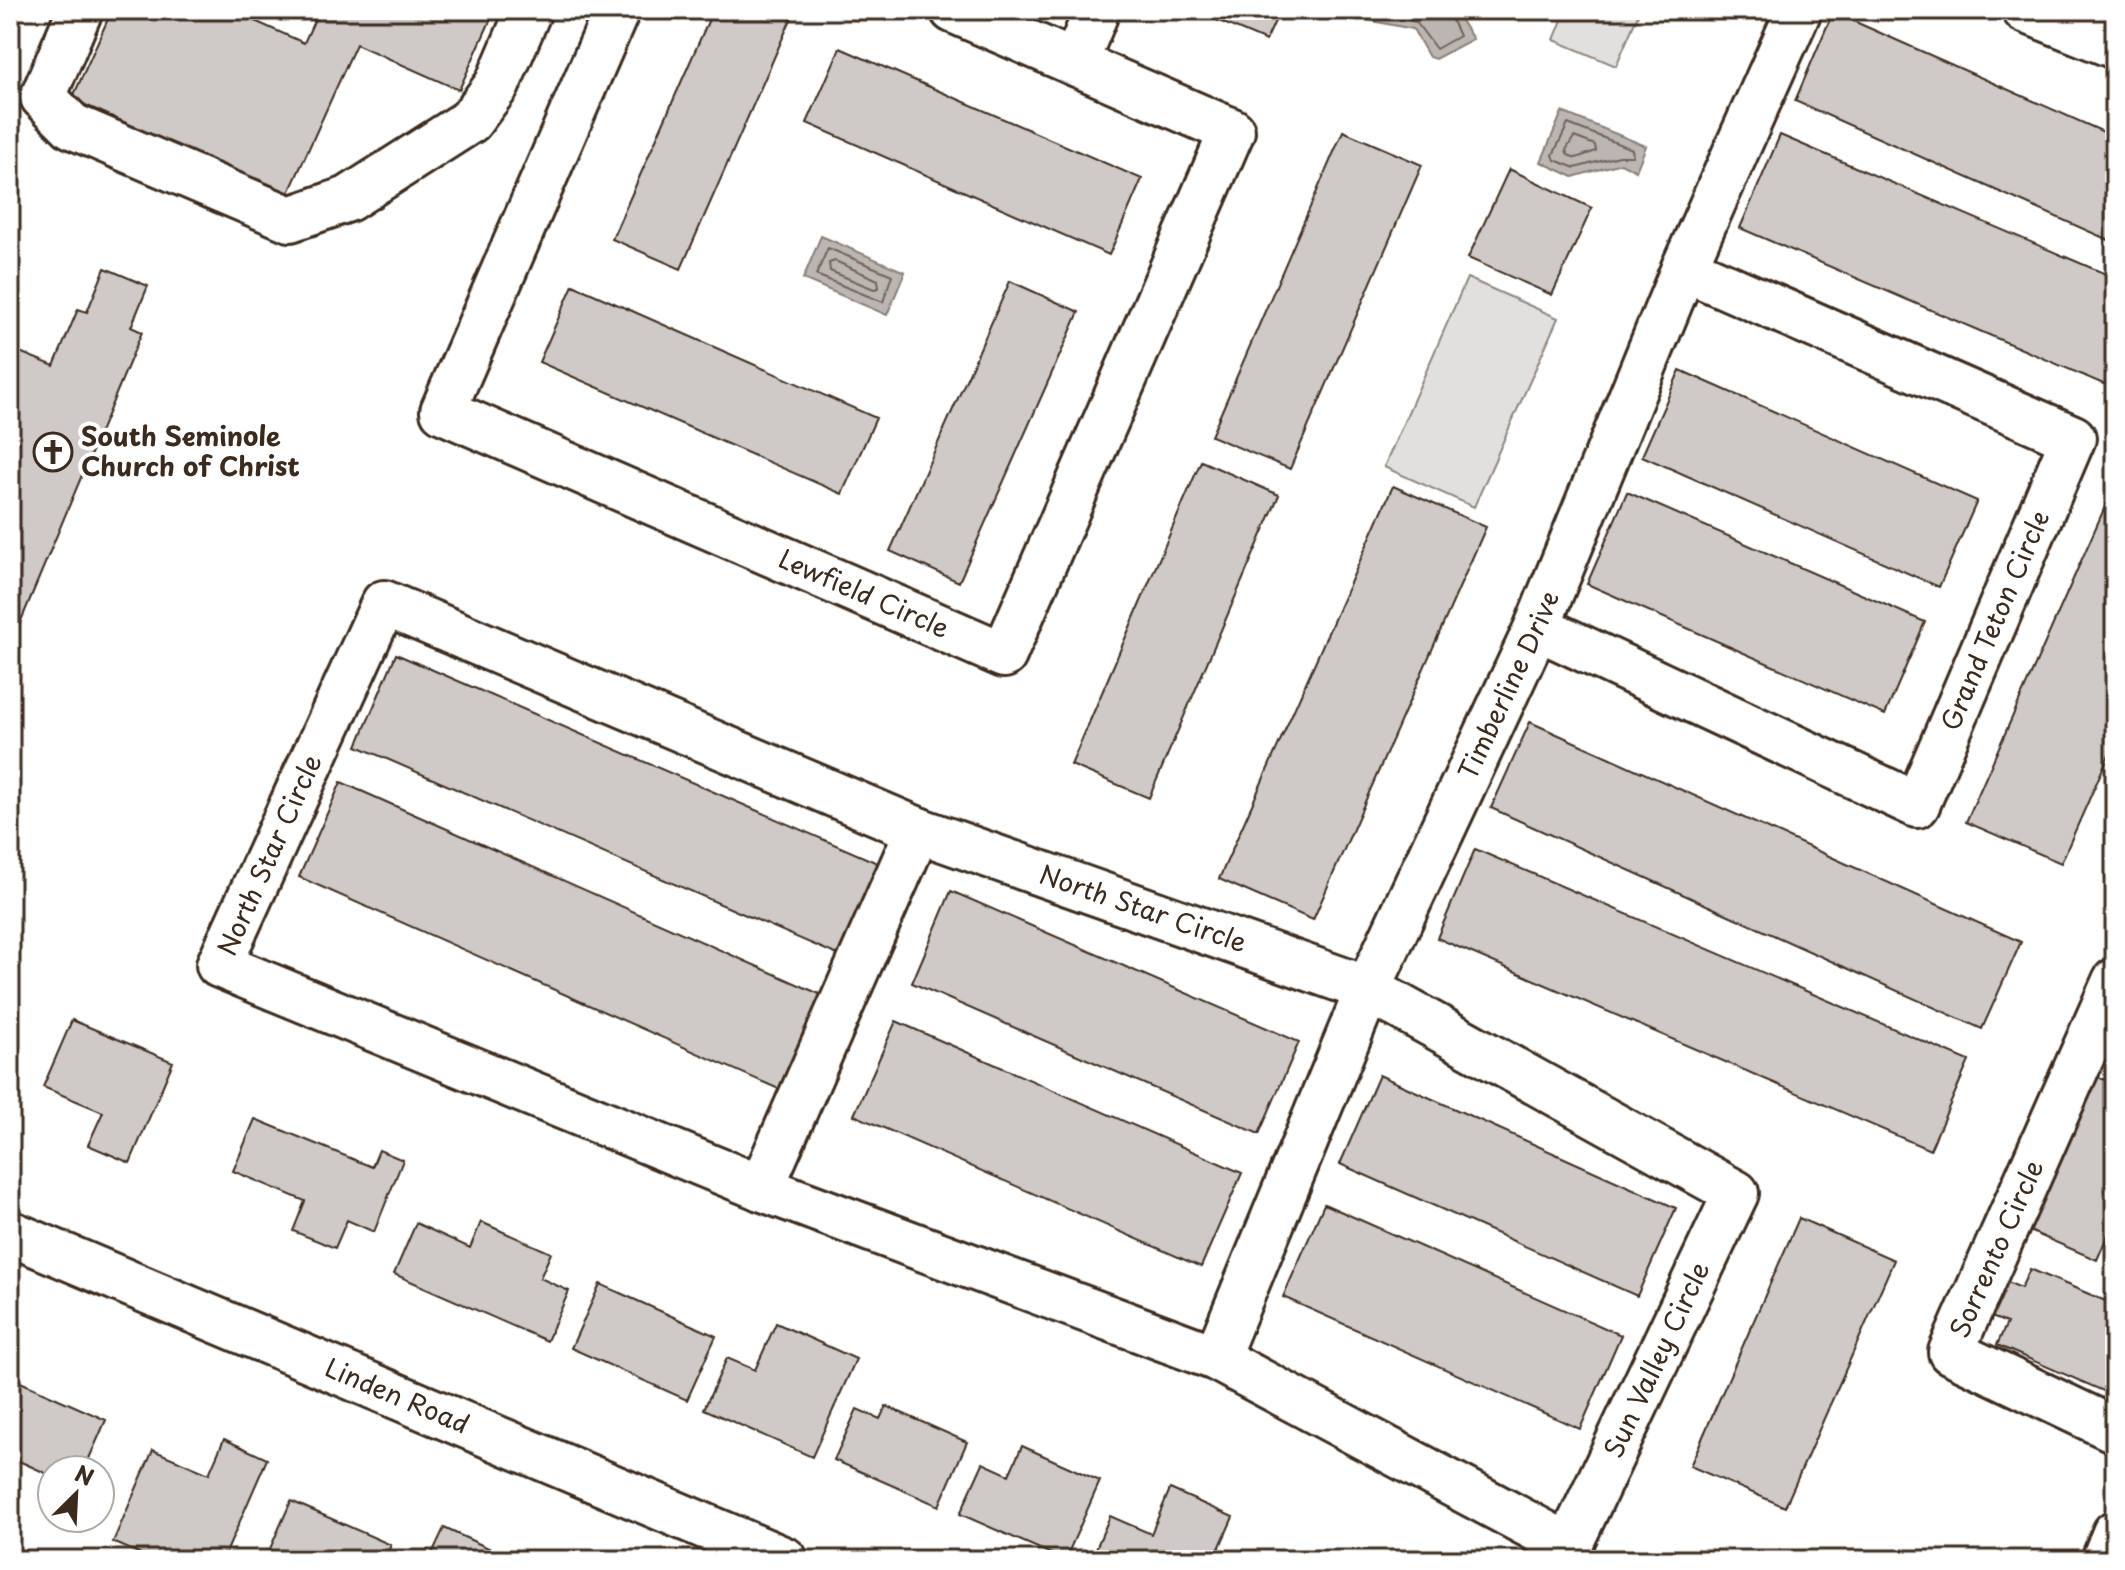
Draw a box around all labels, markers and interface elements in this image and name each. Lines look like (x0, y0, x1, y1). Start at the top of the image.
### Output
place label: South Seminole Church of Christ (81, 416, 300, 485)
church icon: South Seminole Church of Christ (32, 431, 74, 473)
street label: Grand Teton Circle (1930, 504, 2058, 736)
street label: Lewfield Circle (773, 538, 956, 647)
street label: Timberline Drive (1448, 584, 1568, 786)
street label: North Star Circle (207, 747, 331, 961)
street label: North Star Circle (1035, 854, 1252, 961)
street label: Sorrento Circle (1939, 1153, 2052, 1344)
street label: Sun Valley Circle (1593, 1255, 1718, 1464)
street label: Linden Road (319, 1347, 476, 1443)
north arrow (36, 1454, 116, 1534)
text: N (70, 1456, 99, 1493)

